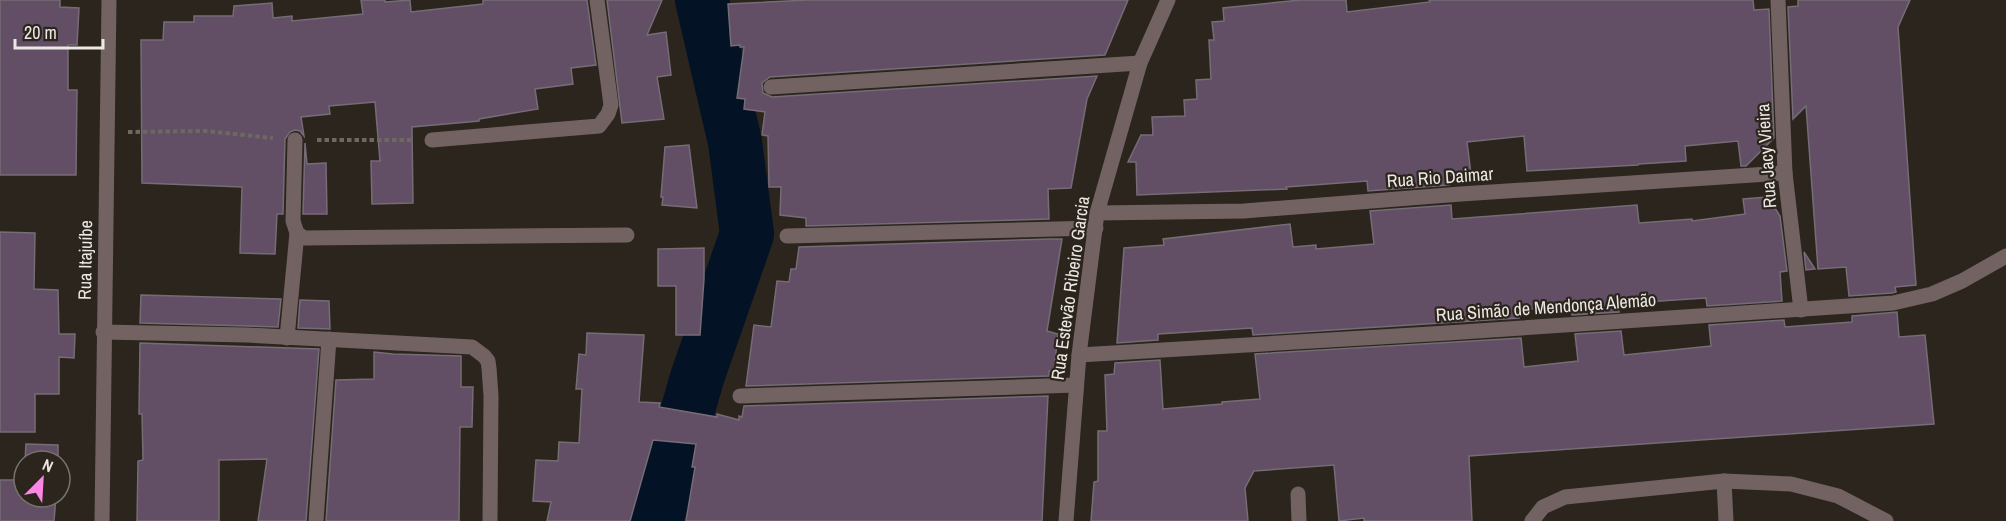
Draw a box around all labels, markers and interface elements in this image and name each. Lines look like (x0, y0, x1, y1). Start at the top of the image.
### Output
scale bar (15, 12, 104, 50)
text: 20 m (24, 20, 57, 45)
street label: Rua Jacy Vieira (1750, 103, 1782, 209)
street label: Rua Rio Daimar (1386, 161, 1494, 193)
street label: Rua Estevão Ribeiro Garcia (1045, 194, 1095, 382)
street label: Rua Itajuíbe (72, 220, 98, 300)
street label: Rua Simão de Mendonça Alemão (1435, 287, 1657, 327)
north arrow (12, 449, 72, 509)
text: N (39, 453, 57, 477)

